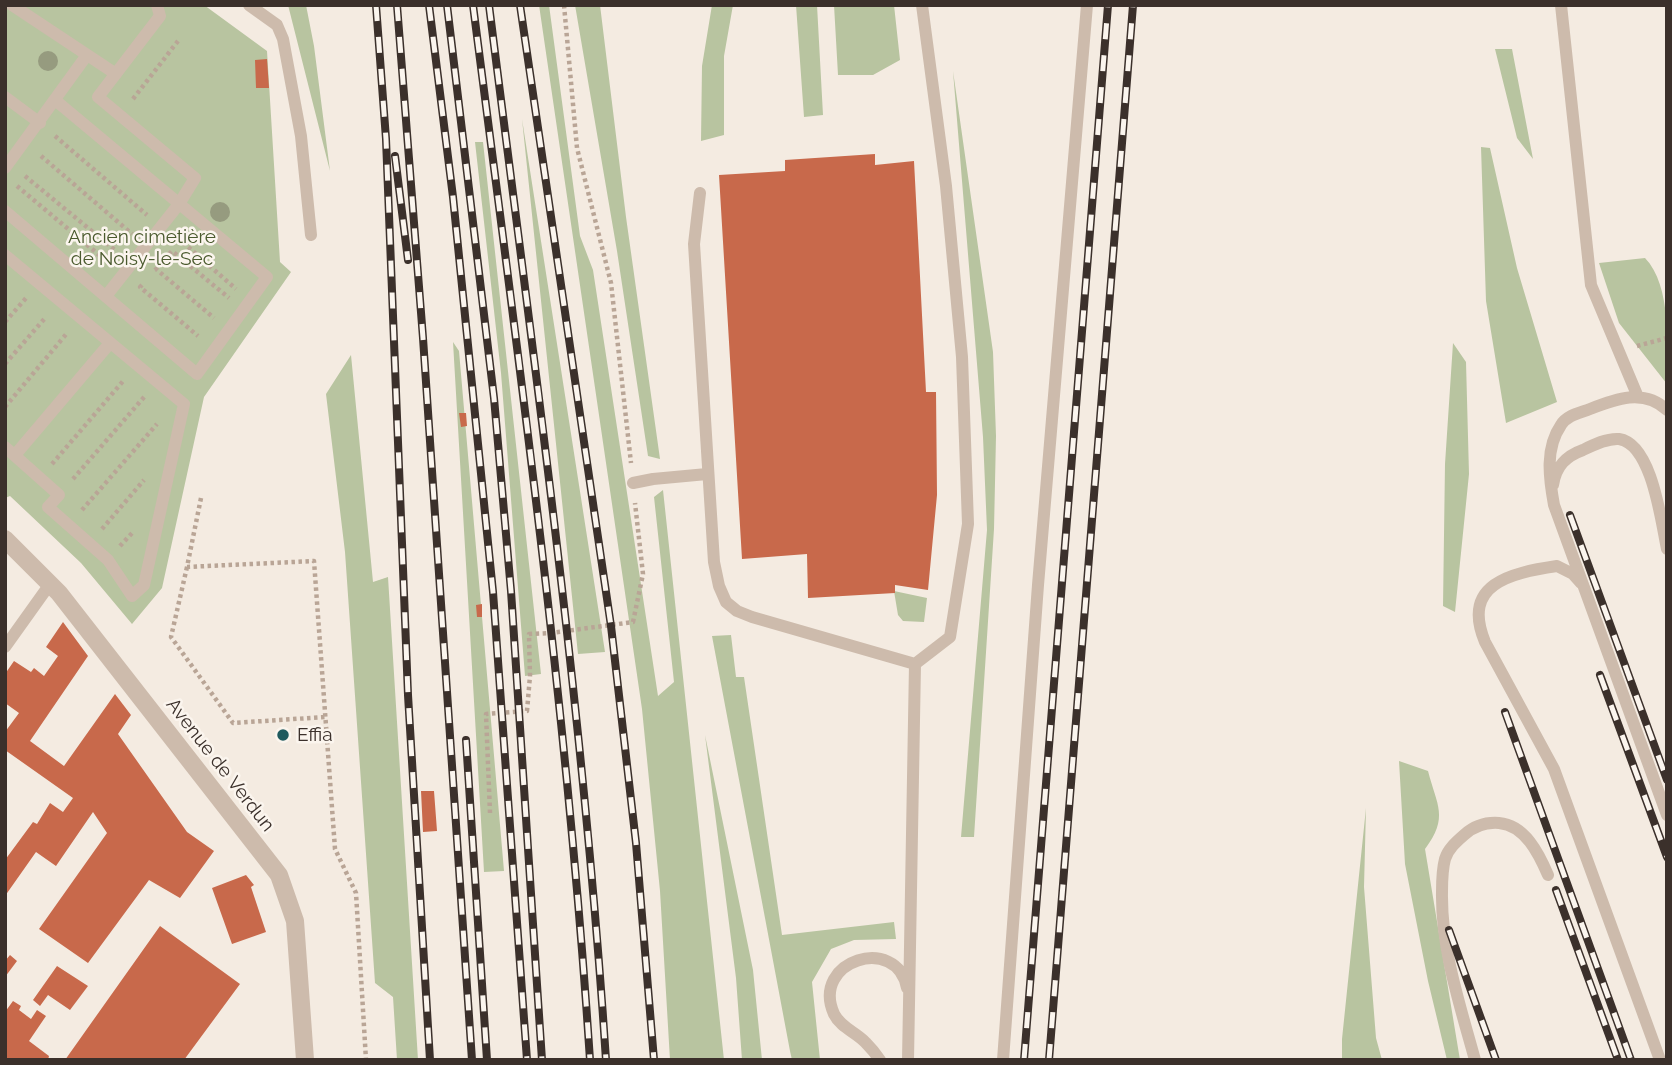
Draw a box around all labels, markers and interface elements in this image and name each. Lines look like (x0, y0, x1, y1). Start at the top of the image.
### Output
park label: Ancien cimetière de Noisy-le-Sec (68, 226, 216, 270)
street label: Avenue de Verdun (161, 694, 279, 836)
place label: Effia (297, 724, 333, 746)
marker: Effia (275, 727, 291, 743)

